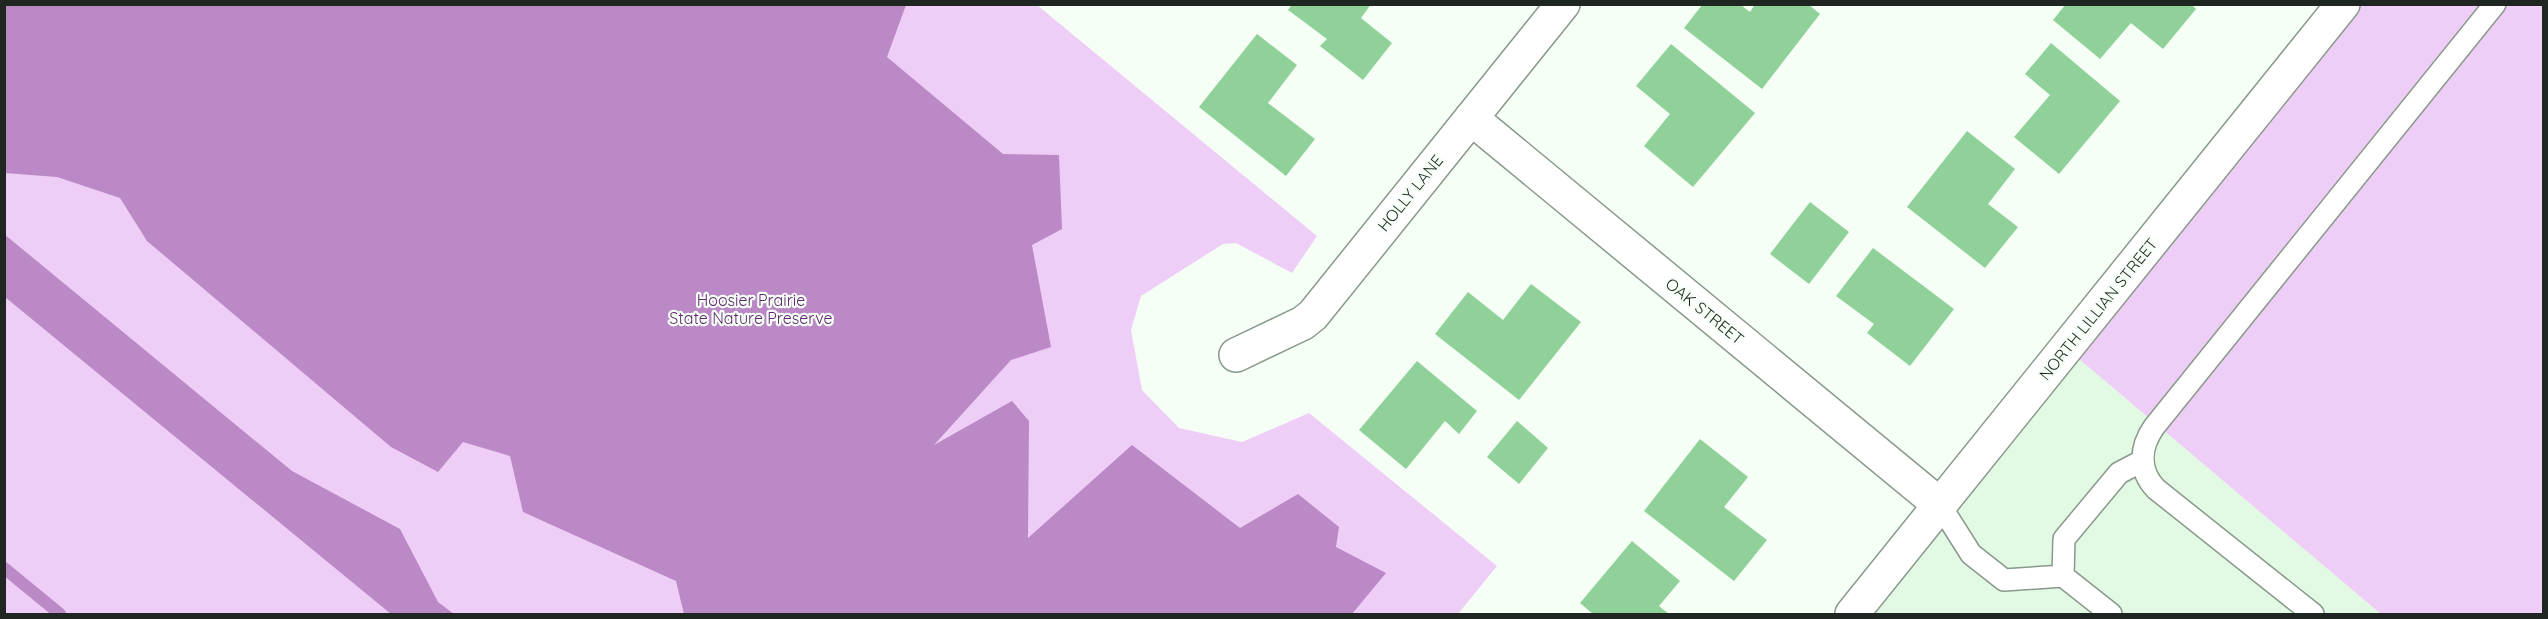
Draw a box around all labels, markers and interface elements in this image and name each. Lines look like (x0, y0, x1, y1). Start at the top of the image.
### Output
street label: HOLLY LANE (1373, 151, 1447, 235)
street label: NORTH LILLIAN STREET (2035, 234, 2162, 384)
street label: OAK STREET (1662, 273, 1748, 349)
park label: Hoosier Prairie State Nature Preserve (669, 290, 833, 328)

